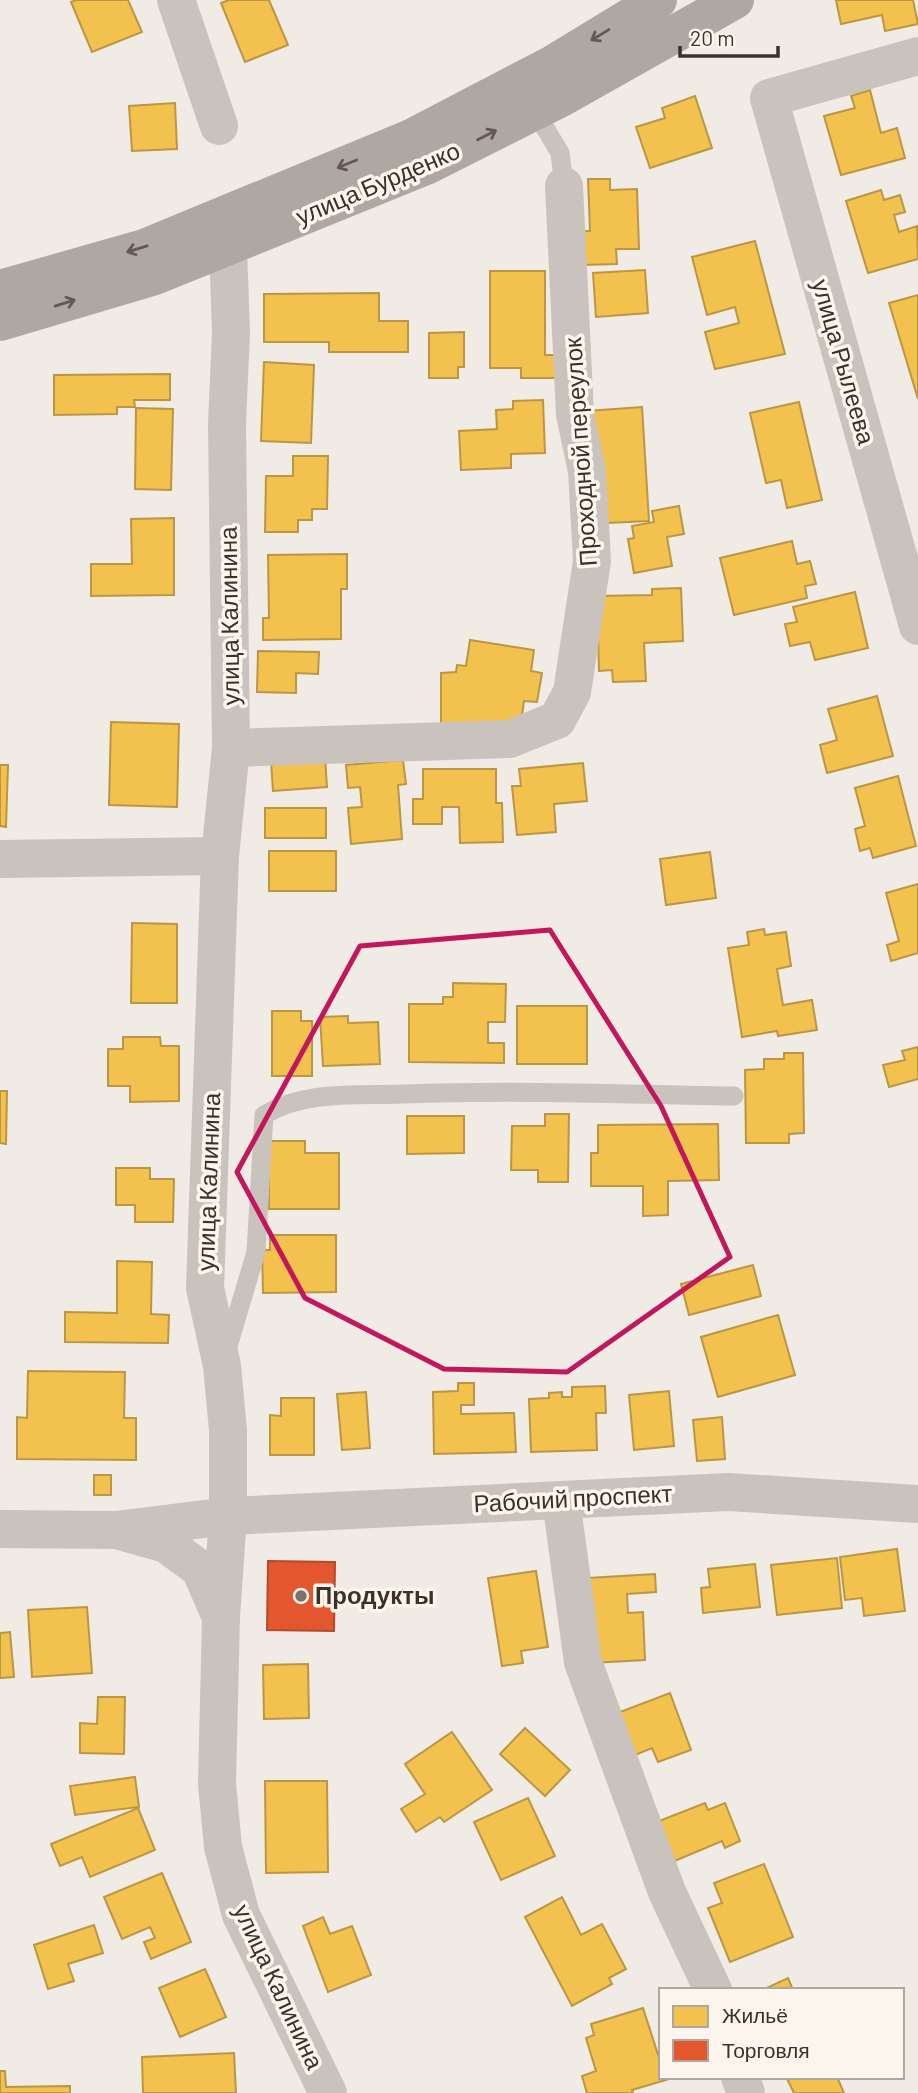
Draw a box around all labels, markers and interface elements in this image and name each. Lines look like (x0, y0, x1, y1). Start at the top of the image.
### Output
scale bar (680, 14, 778, 58)
text: 20 m (690, 25, 735, 50)
one-way arrow (591, 28, 610, 43)
one-way arrow (476, 128, 497, 142)
street label: улица Бурденко (291, 135, 464, 230)
one-way arrow (337, 159, 359, 172)
one-way arrow (126, 244, 148, 257)
street label: улица Рылеева (807, 276, 882, 448)
one-way arrow (54, 295, 76, 308)
street label: Проходной переулок (557, 336, 602, 568)
street label: улица Калинина (212, 526, 245, 706)
street label: улица Калинина (190, 1091, 225, 1272)
street label: Рабочий проспект (473, 1478, 673, 1517)
place label: Продукты (315, 1580, 434, 1609)
marker: Продукты (293, 1588, 309, 1604)
street label: улица Калинина (228, 1899, 331, 2074)
legend (659, 1988, 904, 2079)
text: Жильё (722, 2002, 788, 2027)
text: Торговля (722, 2037, 810, 2062)

